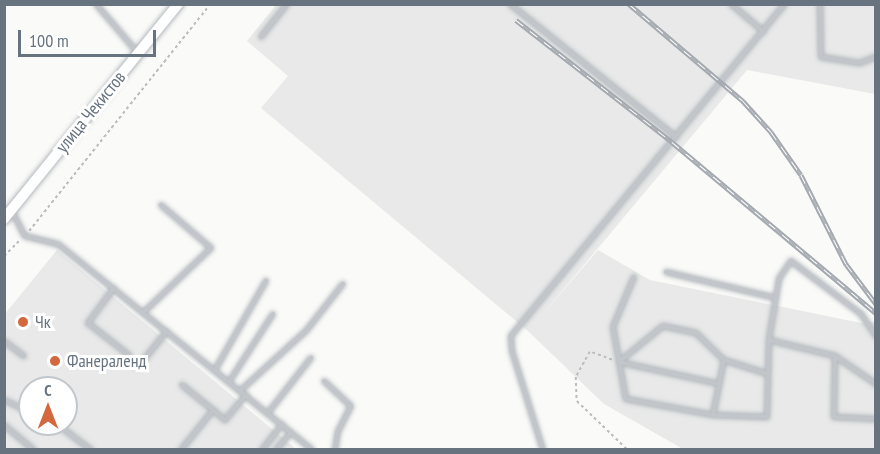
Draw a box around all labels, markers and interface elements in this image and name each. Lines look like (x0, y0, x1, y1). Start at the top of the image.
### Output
scale bar (21, 18, 159, 56)
text: 100 m (29, 29, 69, 52)
street label: улица Чекистов (52, 67, 130, 157)
place label: Чк (35, 311, 51, 333)
marker: Чк (16, 315, 30, 329)
place label: Фанераленд (67, 350, 146, 372)
marker: Фанераленд (48, 354, 62, 368)
north arrow (18, 376, 78, 436)
text: С (44, 380, 52, 400)

